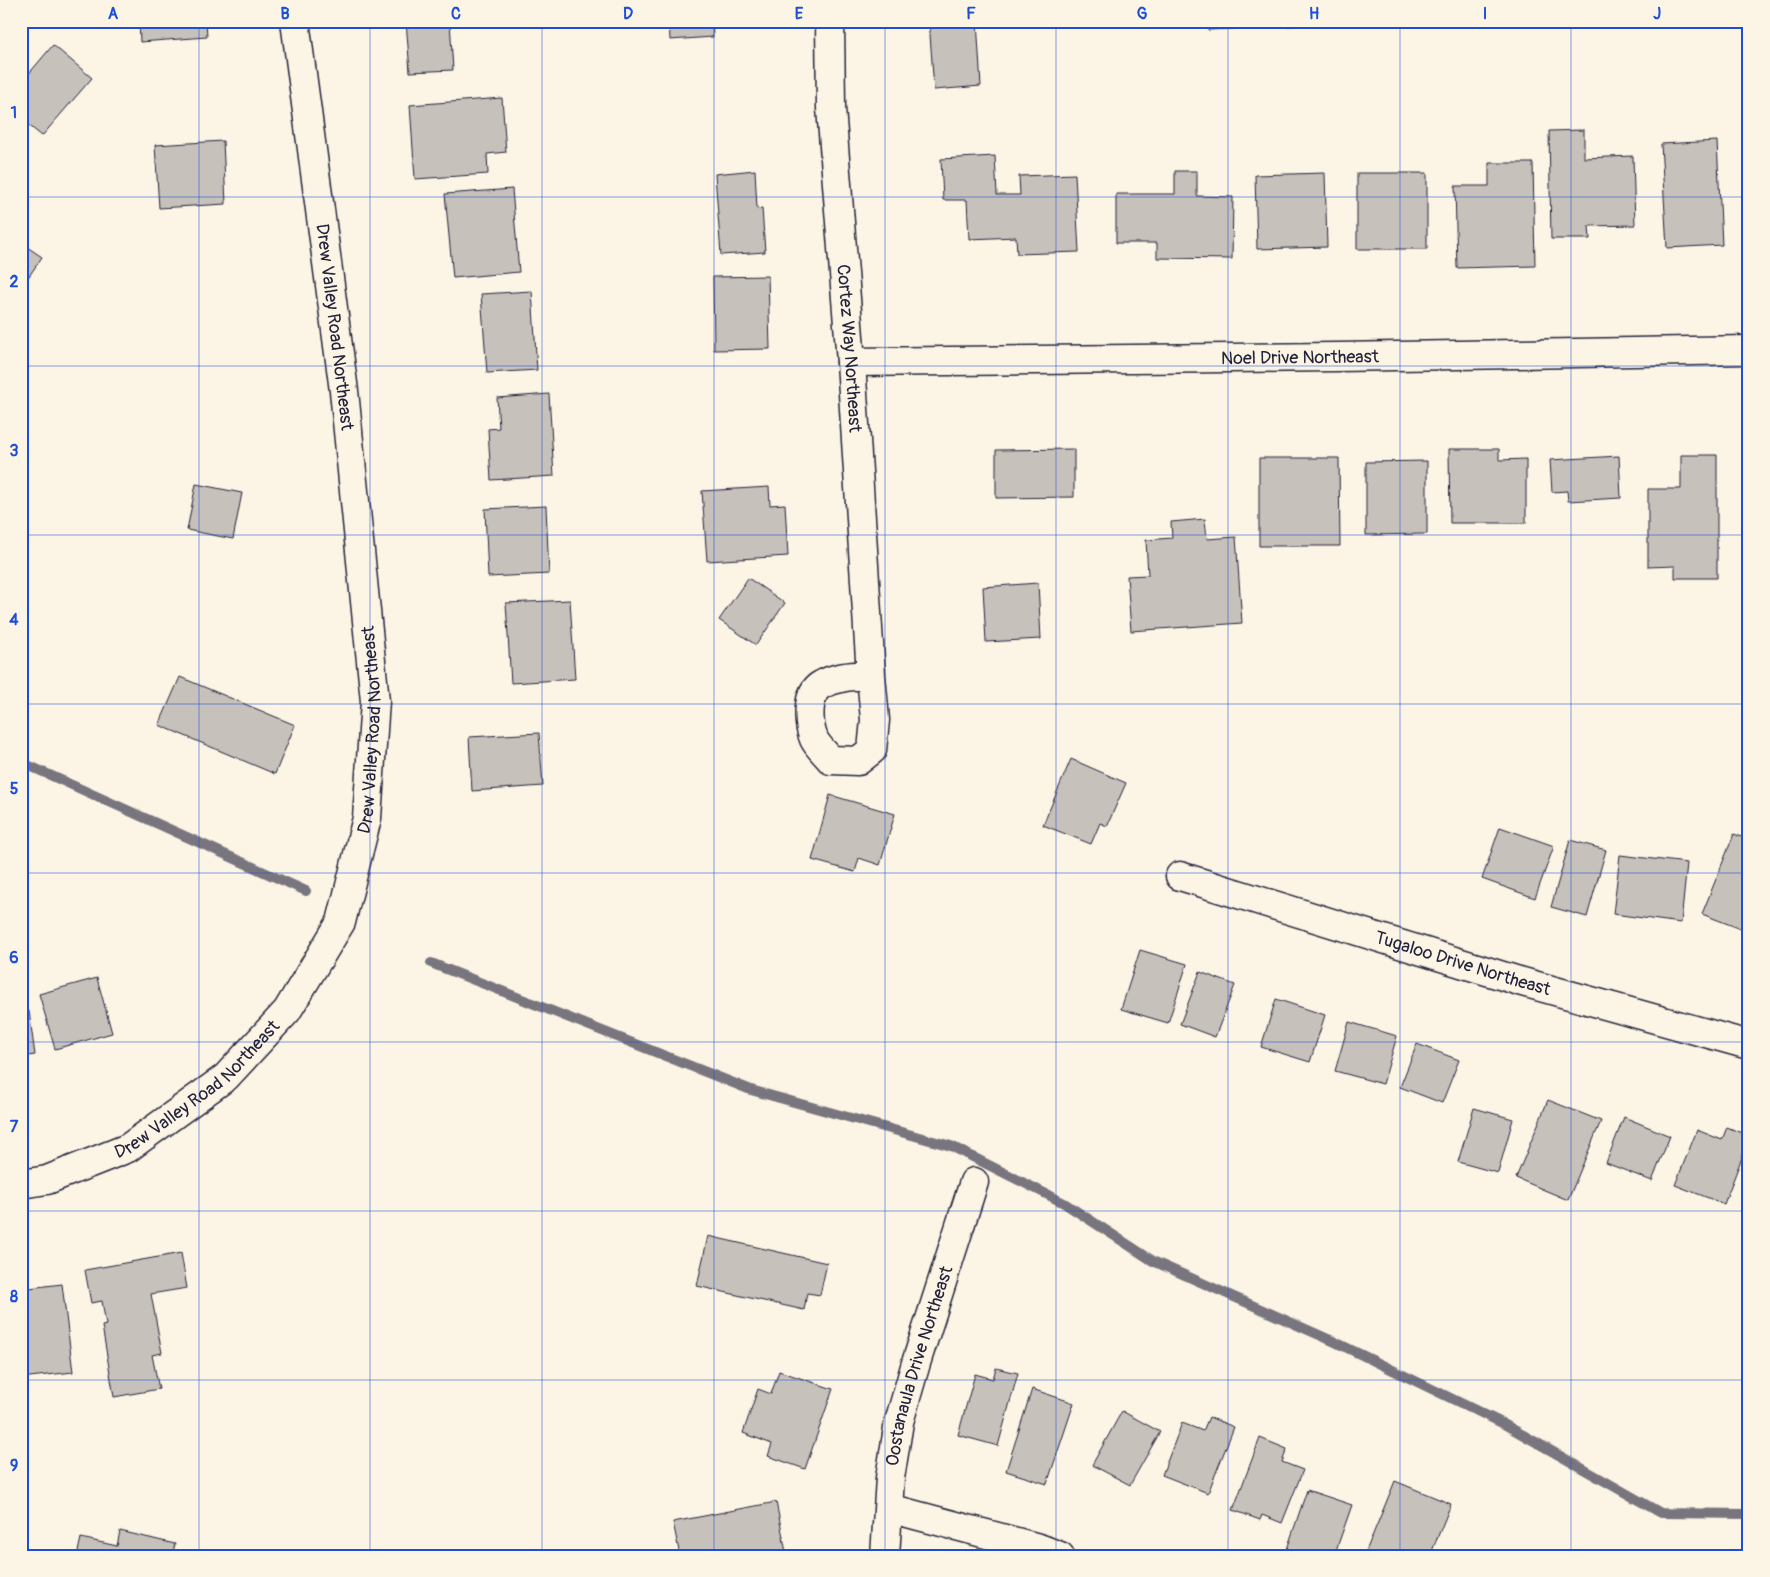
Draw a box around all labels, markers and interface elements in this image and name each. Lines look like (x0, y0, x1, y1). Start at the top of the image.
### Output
text: A (108, 4, 119, 24)
text: B (280, 4, 290, 24)
text: C (451, 4, 461, 24)
text: D (623, 4, 633, 24)
text: E (795, 4, 804, 24)
text: F (966, 4, 976, 24)
text: G (1137, 4, 1148, 24)
text: H (1309, 4, 1319, 24)
text: I (1483, 4, 1487, 24)
text: J (1653, 4, 1661, 24)
text: 1 (11, 103, 17, 123)
street label: Drew Valley Road Northeast (310, 222, 359, 432)
street label: Cortez Way Northeast (831, 263, 867, 434)
text: 2 (10, 272, 19, 292)
street label: Noel Drive Northeast (1221, 345, 1380, 370)
text: 3 (10, 441, 19, 461)
text: 4 (9, 610, 19, 630)
street label: Drew Valley Road Northeast (353, 624, 387, 836)
text: 5 (10, 779, 19, 799)
street label: Tugaloo Drive Northeast (1372, 926, 1554, 1001)
text: 6 (9, 948, 19, 968)
street label: Drew Valley Road Northeast (111, 1015, 285, 1164)
text: 7 (10, 1117, 19, 1137)
street label: Oostanaula Drive Northeast (881, 1263, 959, 1468)
text: 8 (10, 1287, 18, 1307)
text: 9 (10, 1456, 18, 1476)

